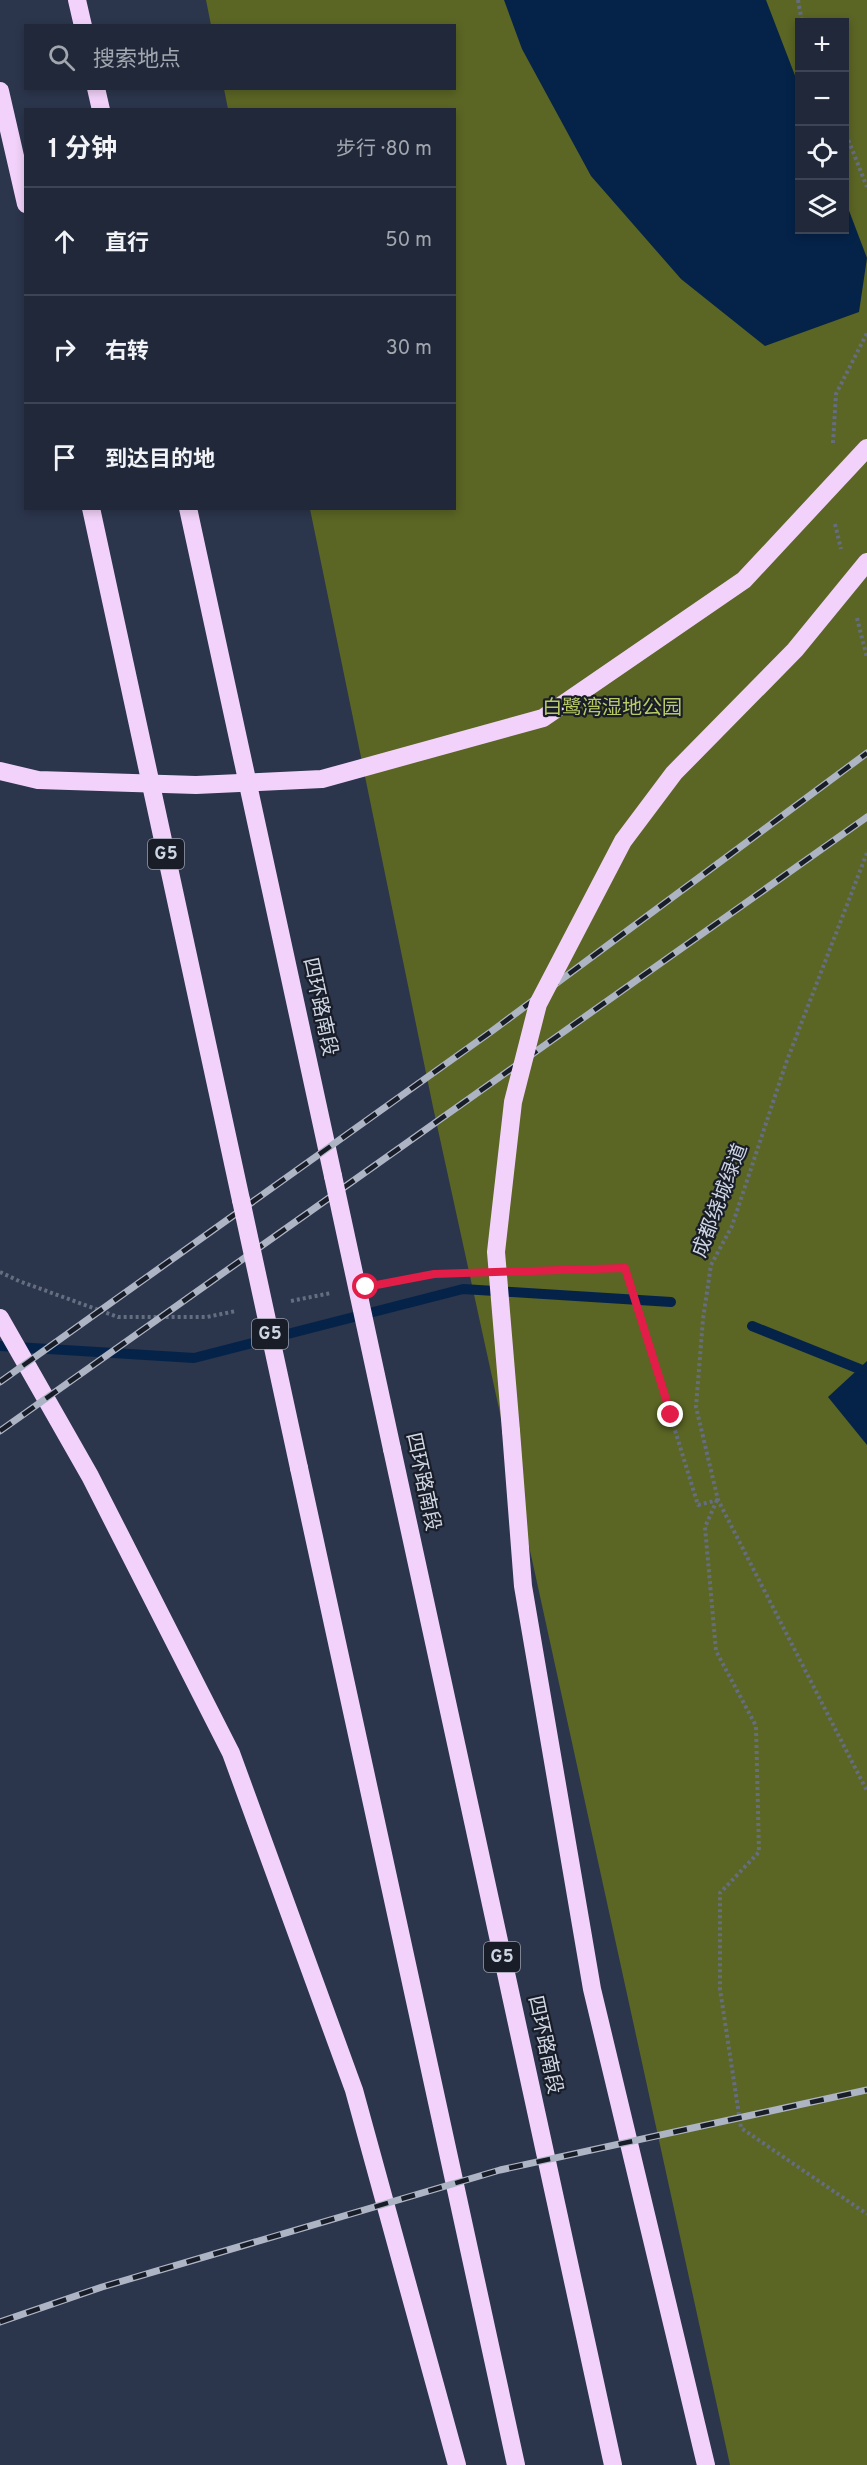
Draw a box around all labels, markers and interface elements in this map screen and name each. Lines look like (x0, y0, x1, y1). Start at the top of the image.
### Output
map controls (795, 18, 849, 234)
button: + (795, 18, 849, 72)
search box (24, 24, 456, 90)
icon: search (45, 41, 78, 74)
text: 搜索地点 (93, 47, 181, 74)
button: − (795, 72, 849, 126)
button: locate (795, 126, 849, 180)
text: 1 分钟 (48, 134, 117, 167)
text: 步行 · 80 m (336, 137, 432, 163)
button: layers (795, 180, 849, 234)
icon: ahead (48, 225, 81, 258)
text: 50 m (385, 228, 432, 254)
text: 直行 (105, 231, 149, 258)
icon: right (48, 333, 81, 366)
text: 30 m (386, 336, 432, 362)
text: 右转 (105, 339, 149, 366)
icon: arrive (48, 441, 81, 474)
text: 到达目的地 (105, 447, 215, 474)
park label: 白鹭湾湿地公园 (542, 696, 682, 722)
road number: G5 (148, 839, 184, 869)
street label: 四环路南段 (296, 955, 342, 1059)
street label: 成都绕城绿道 (687, 1140, 755, 1262)
route start (352, 1273, 378, 1299)
road number: G5 (252, 1319, 288, 1349)
route end (657, 1401, 683, 1427)
street label: 四环路南段 (399, 1430, 445, 1534)
road number: G5 (484, 1942, 520, 1972)
street label: 四环路南段 (521, 1993, 567, 2097)

